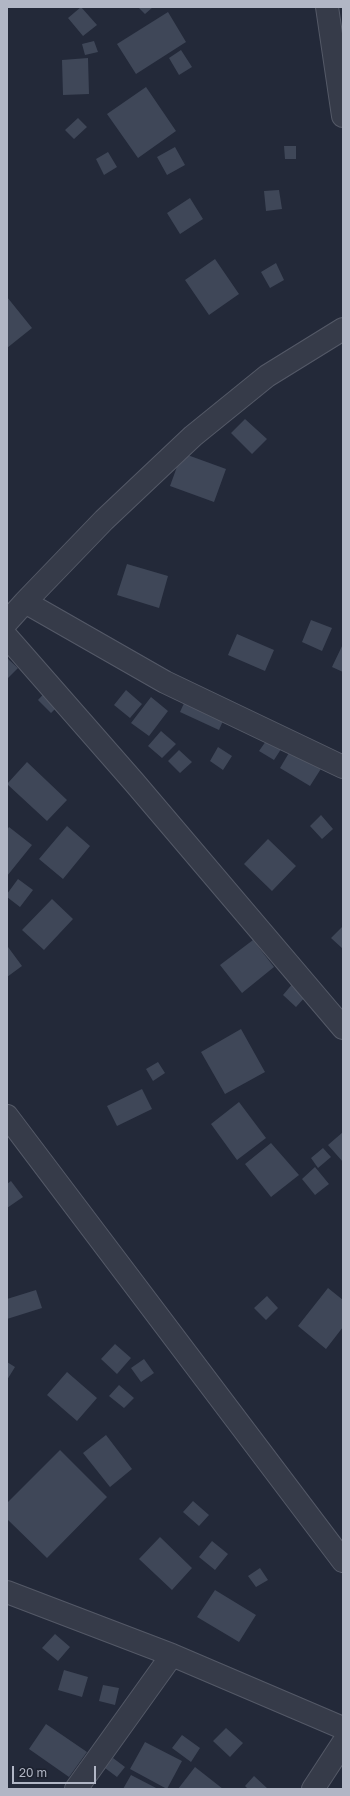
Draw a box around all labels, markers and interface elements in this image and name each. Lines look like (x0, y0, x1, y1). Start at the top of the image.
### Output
scale bar (14, 1758, 98, 1784)
text: 20 m (19, 1765, 47, 1780)

